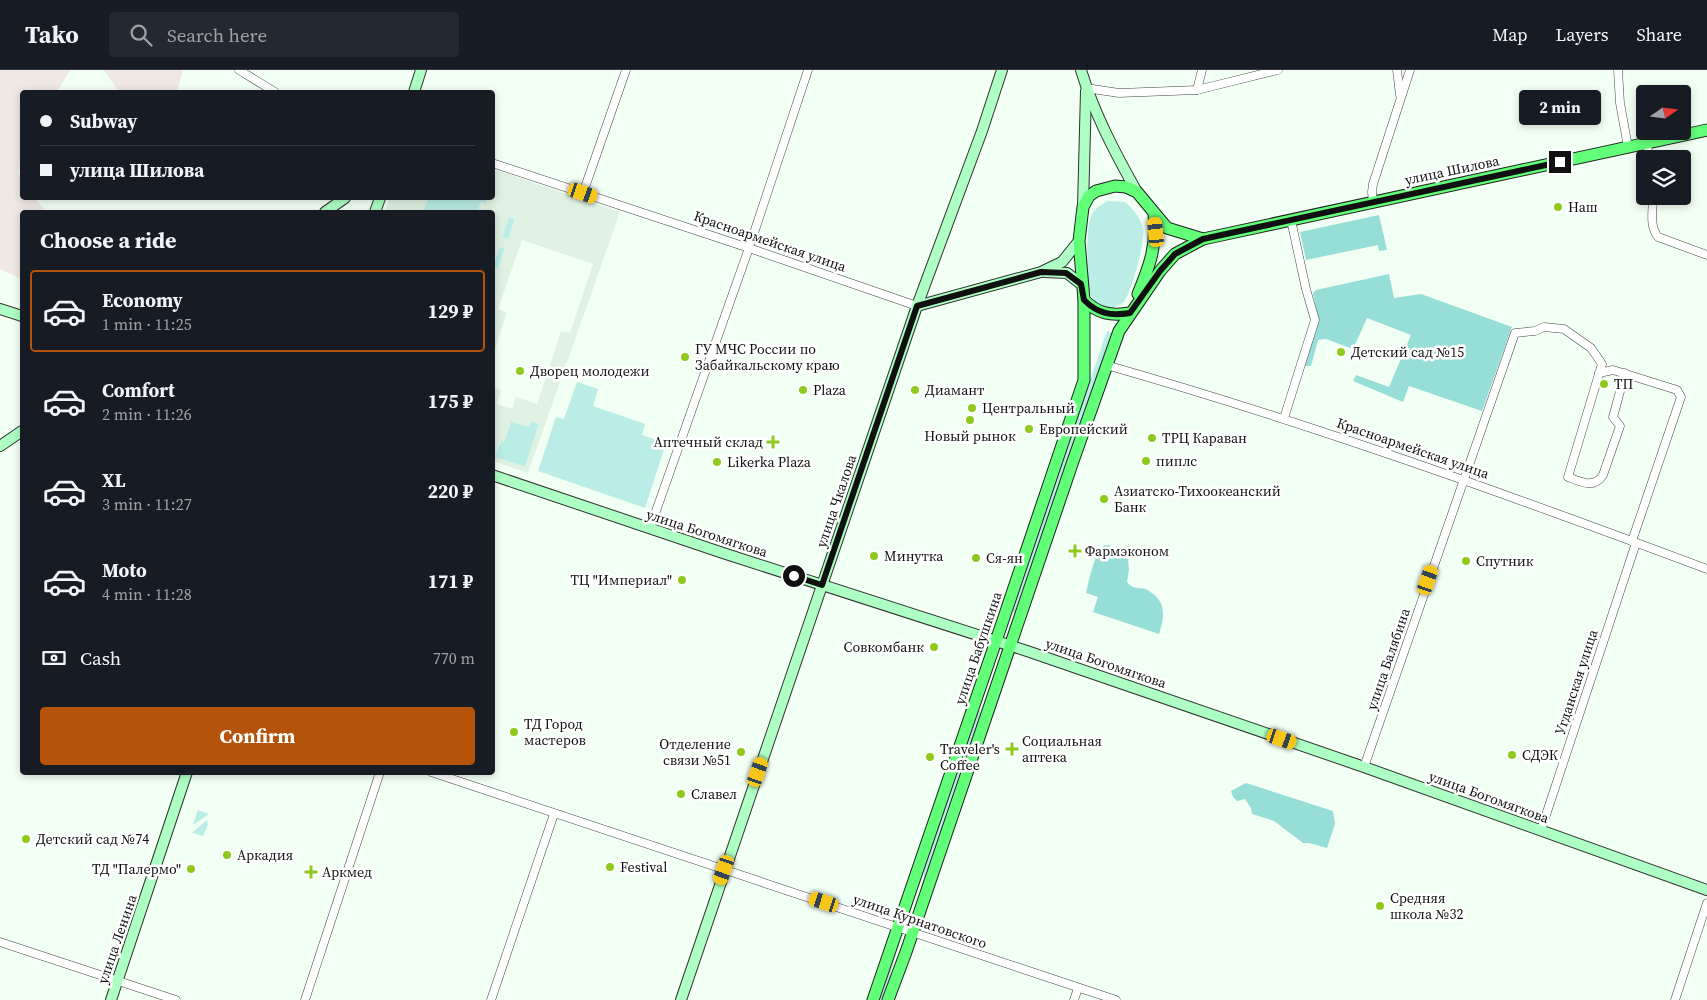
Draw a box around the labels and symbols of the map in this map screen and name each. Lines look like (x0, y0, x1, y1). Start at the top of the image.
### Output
north arrow (1636, 85, 1691, 140)
callout: 2 min (1519, 89, 1601, 124)
street label: улица Шилова (1403, 150, 1502, 190)
route end (1549, 151, 1571, 173)
car (566, 181, 599, 205)
place label: Наш (1568, 197, 1598, 217)
marker: Наш (1552, 201, 1564, 213)
street label: Красноармейская улица (691, 205, 850, 277)
car (1146, 216, 1165, 248)
place label: ГУ МЧС России по Забайкальскому краю (695, 339, 840, 375)
place label: Детский сад №15 (1351, 342, 1464, 362)
marker: Детский сад №15 (1335, 346, 1347, 358)
marker: ГУ МЧС России по Забайкальскому краю (679, 351, 691, 363)
place label: Дворец молодежи (530, 361, 649, 381)
marker: Дворец молодежи (514, 365, 526, 377)
place label: ТП (1614, 374, 1633, 394)
marker: ТП (1598, 378, 1610, 390)
place label: Plaza (813, 380, 847, 400)
place label: Диамант (925, 380, 985, 400)
marker: Plaza (797, 384, 809, 396)
marker: Диамант (909, 384, 921, 396)
place label: Центральный (982, 398, 1075, 418)
marker: Центральный (966, 402, 978, 414)
street label: Красноармейская улица (1334, 412, 1493, 484)
marker: Новый рынок (964, 414, 976, 426)
place label: Европейский (1039, 419, 1128, 439)
marker: Европейский (1023, 423, 1035, 435)
place label: Новый рынок (924, 426, 1016, 446)
place label: ТРЦ Караван (1162, 428, 1247, 448)
place label: Аптечный склад (654, 432, 763, 452)
marker: ТРЦ Караван (1146, 432, 1158, 444)
marker: Аптечный склад (767, 436, 779, 448)
street label: улица Чкалова (811, 451, 862, 550)
place label: пиплс (1156, 451, 1197, 471)
place label: Likerka Plaza (727, 452, 812, 472)
marker: пиплс (1140, 455, 1152, 467)
marker: Likerka Plaza (711, 456, 723, 468)
place label: Азиатско-Тихоокеанский Банк (1114, 481, 1281, 517)
marker: Азиатско-Тихоокеанский Банк (1098, 493, 1110, 505)
street label: улица Богомягкова (644, 504, 771, 562)
place label: Фармэконом (1085, 541, 1169, 561)
marker: Фармэконом (1069, 545, 1081, 557)
place label: Минутка (884, 546, 944, 566)
place label: Ся-ян (986, 548, 1023, 568)
marker: Минутка (868, 550, 880, 562)
place label: Спутник (1476, 551, 1534, 571)
marker: Ся-ян (970, 552, 982, 564)
marker: Спутник (1460, 555, 1472, 567)
car (1416, 563, 1439, 597)
route start (783, 565, 805, 587)
place label: ТЦ "Империал" (570, 570, 672, 590)
marker: ТЦ "Империал" (676, 574, 688, 586)
street label: улица Бабушкина (949, 588, 1007, 707)
street label: улица Балябина (1361, 605, 1415, 713)
street label: Угданская улица (1550, 626, 1603, 737)
street label: улица Богомягкова (1043, 633, 1170, 693)
place label: Совкомбанк (844, 637, 924, 657)
marker: Совкомбанк (928, 641, 940, 653)
place label: ТД Город мастеров (524, 714, 586, 750)
marker: ТД Город мастеров (508, 726, 520, 738)
car (1265, 727, 1298, 751)
place label: Социальная аптека (1022, 731, 1102, 767)
place label: Отделение связи №51 (659, 734, 731, 770)
place label: Traveler's Coffee (940, 739, 1000, 775)
marker: Социальная аптека (1006, 743, 1018, 755)
place label: СДЭК (1522, 745, 1559, 765)
marker: Отделение связи №51 (735, 746, 747, 758)
marker: СДЭК (1506, 749, 1518, 761)
marker: Traveler's Coffee (924, 751, 936, 763)
car (746, 755, 769, 789)
street label: улица Богомягкова (1426, 766, 1553, 828)
place label: Славел (691, 784, 737, 804)
marker: Славел (675, 788, 687, 800)
place label: Детский сад №74 (36, 829, 149, 849)
marker: Детский сад №74 (20, 833, 32, 845)
place label: Аркадия (237, 845, 293, 865)
marker: Аркадия (221, 849, 233, 861)
car (712, 853, 735, 887)
place label: Festival (620, 857, 667, 877)
place label: ТД "Палермо" (92, 859, 181, 879)
marker: Festival (604, 861, 616, 873)
place label: Аркмед (322, 862, 372, 882)
marker: ТД "Палермо" (185, 863, 197, 875)
marker: Аркмед (304, 865, 318, 879)
place label: Средняя школа №32 (1390, 888, 1463, 924)
street label: улица Курнатовского (850, 889, 990, 953)
car (807, 890, 840, 914)
street label: улица Ленина (92, 891, 142, 986)
marker: Средняя школа №32 (1374, 900, 1386, 912)

